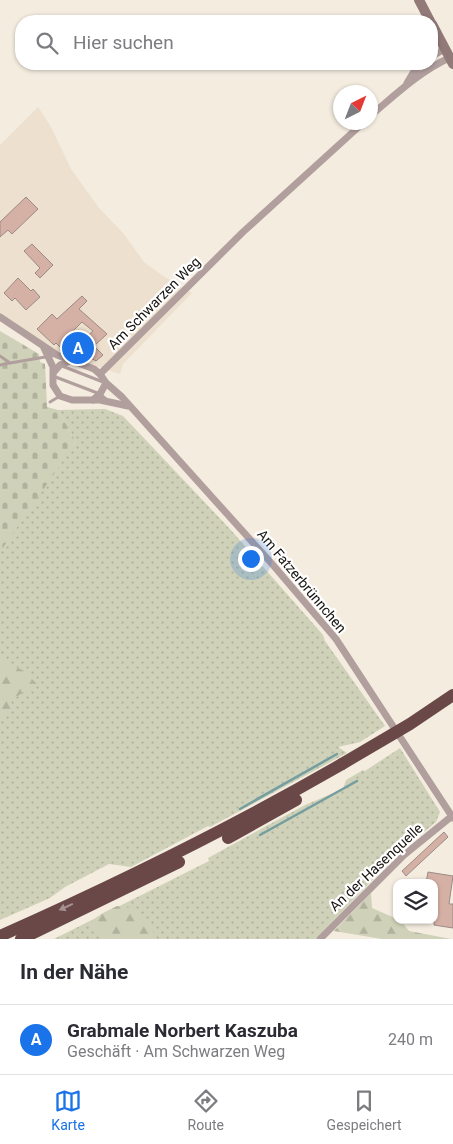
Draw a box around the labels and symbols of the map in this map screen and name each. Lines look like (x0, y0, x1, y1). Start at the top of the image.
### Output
north arrow (333, 85, 378, 130)
street label: Am Schwarzen Weg (104, 253, 204, 353)
pin: A (62, 329, 94, 367)
street label: Am Fatzerbrünnchen (254, 526, 350, 636)
your location (238, 546, 264, 572)
street label: An der Hasenquelle (326, 820, 426, 914)
one-way arrow (59, 903, 73, 911)

